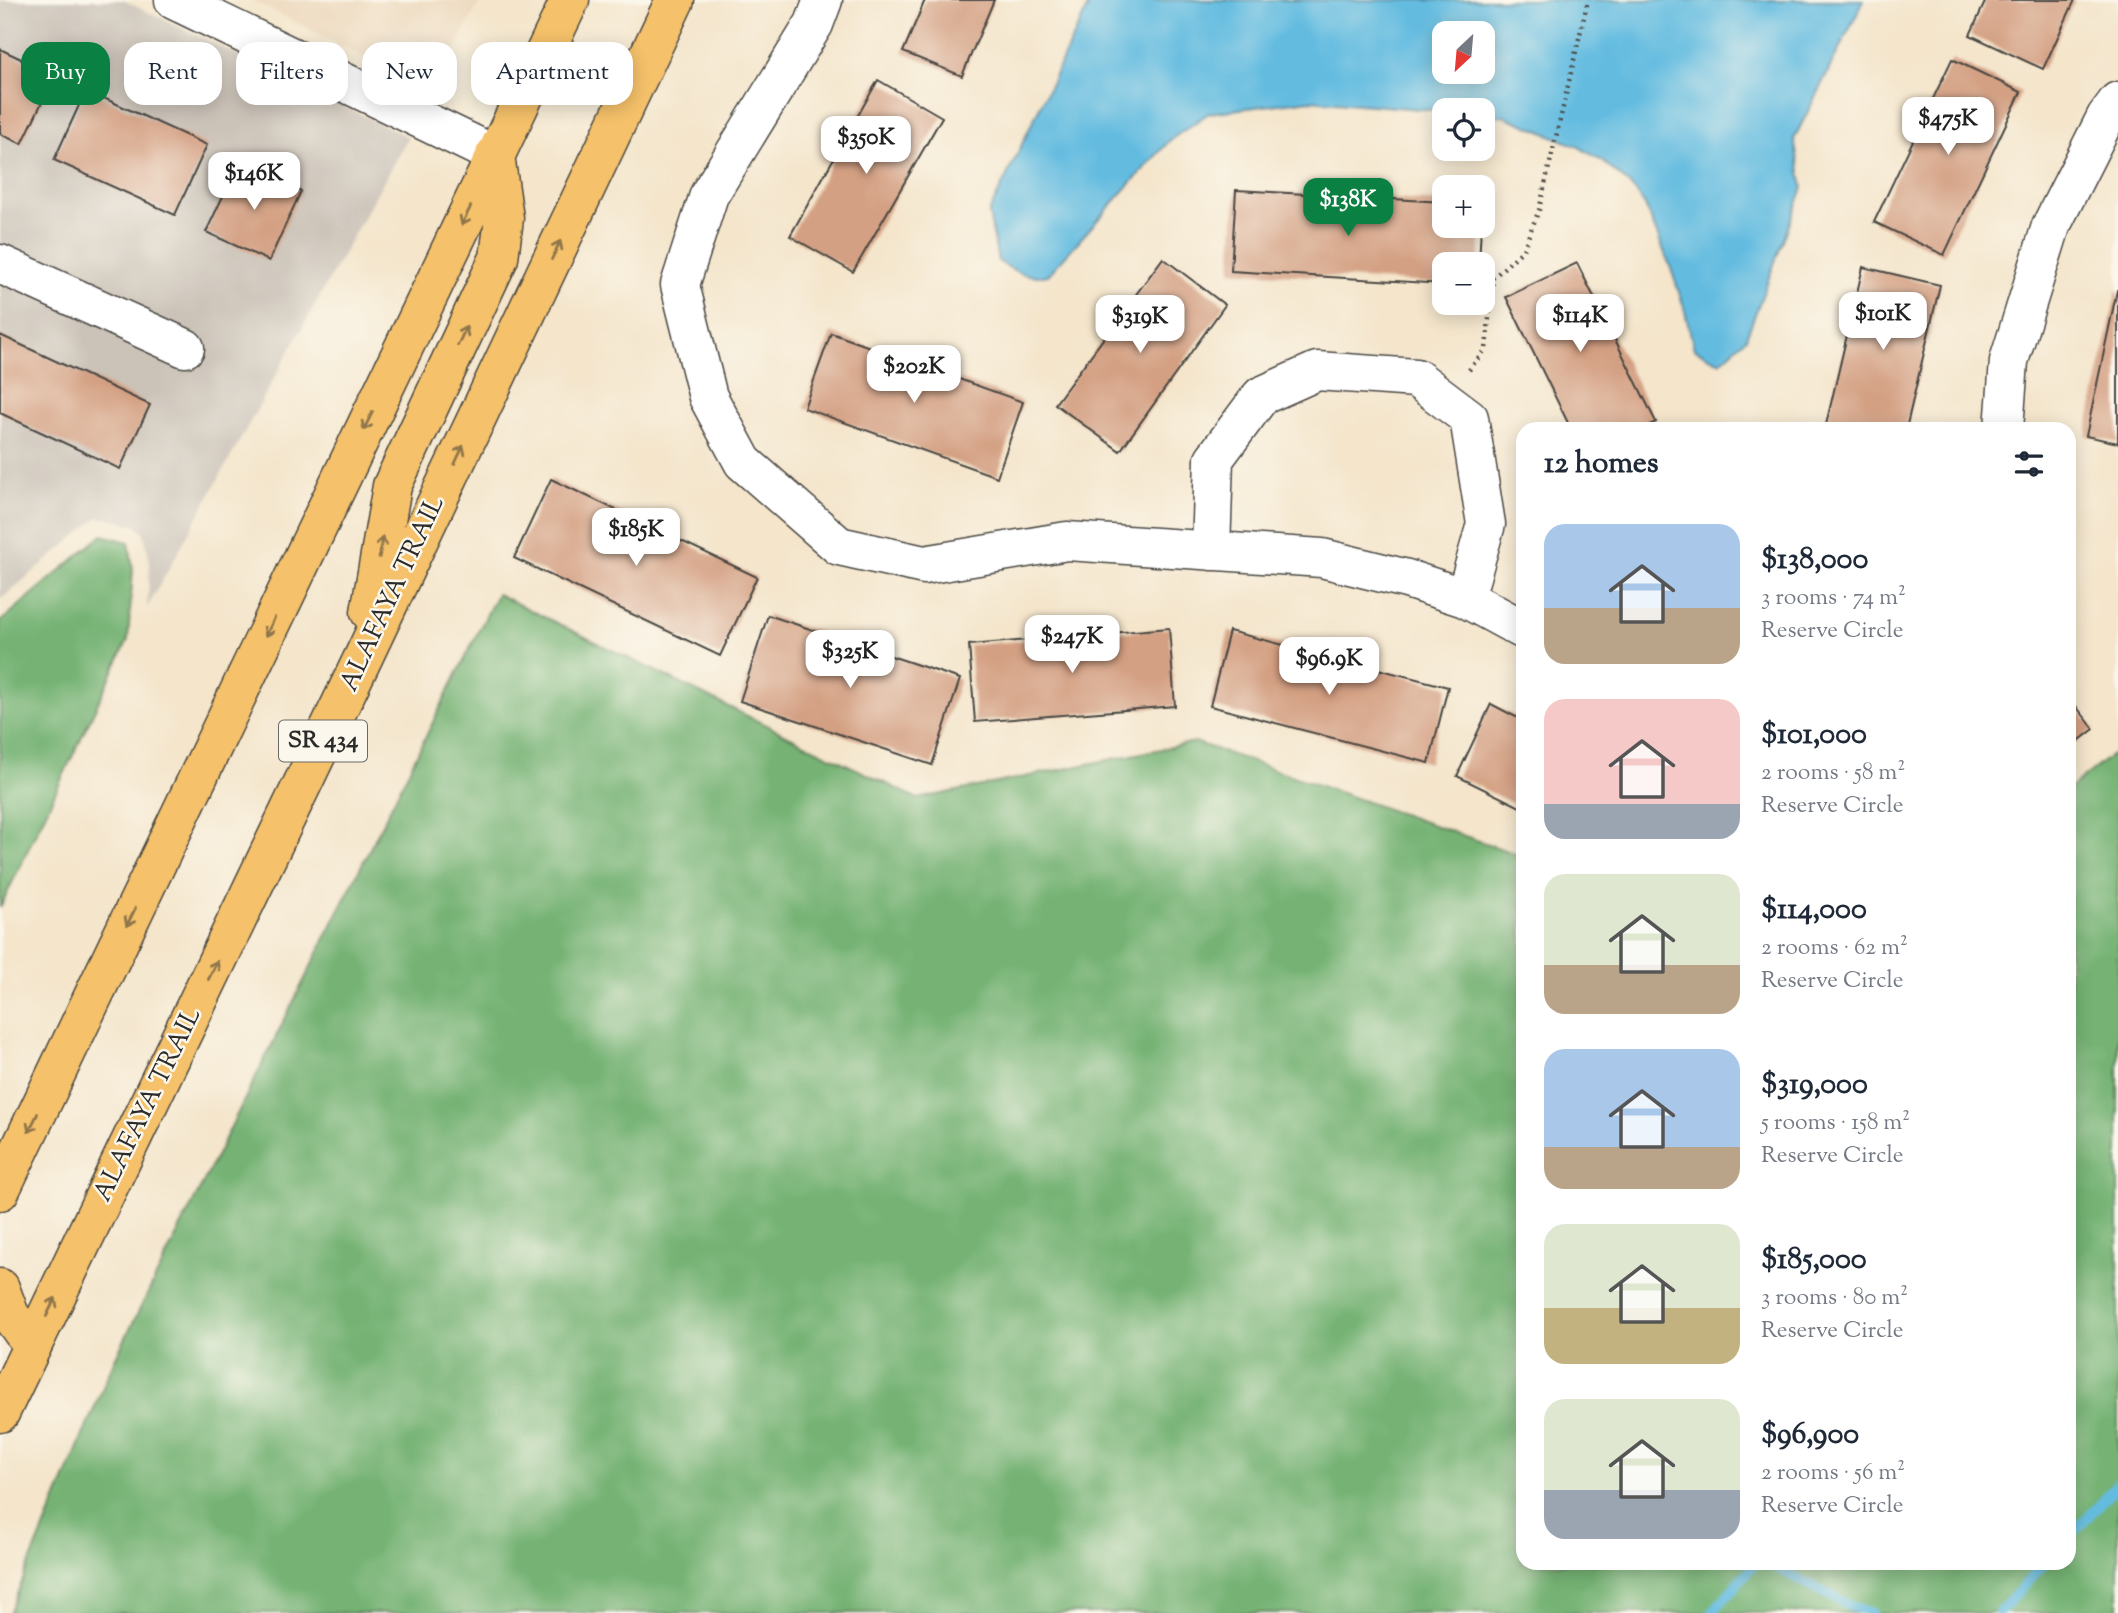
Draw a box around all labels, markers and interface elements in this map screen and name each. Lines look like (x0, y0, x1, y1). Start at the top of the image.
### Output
north arrow (1432, 21, 1494, 84)
map controls (1432, 21, 1495, 315)
chip: Buy (21, 42, 110, 105)
chip: Rent (124, 42, 222, 105)
chip: Filters (236, 42, 348, 105)
chip: New (362, 42, 457, 105)
chip: Apartment (471, 42, 633, 105)
pin: $475K (1899, 97, 1997, 157)
button: locate (1432, 98, 1495, 161)
text: $475K (1918, 103, 1978, 136)
pin: $350K (817, 116, 915, 176)
text: $350K (837, 122, 895, 155)
pin: $146K (205, 152, 303, 212)
text: $146K (224, 158, 284, 191)
button: + (1432, 175, 1495, 238)
pin: $138K (1299, 178, 1397, 238)
text: $138K (1319, 184, 1377, 217)
one-way arrow (459, 205, 472, 226)
one-way arrow (550, 240, 564, 261)
button: − (1432, 252, 1495, 315)
pin: $101K (1834, 292, 1932, 352)
pin: $114K (1531, 294, 1629, 354)
pin: $319K (1091, 296, 1189, 355)
text: $101K (1855, 298, 1911, 331)
text: $114K (1552, 300, 1608, 333)
text: $319K (1112, 301, 1168, 334)
one-way arrow (456, 326, 469, 347)
pin: $202K (865, 346, 963, 405)
text: $202K (883, 351, 945, 384)
one-way arrow (361, 410, 374, 431)
text: 12 homes (1544, 443, 1659, 486)
one-way arrow (453, 445, 466, 466)
icon: filters (2010, 445, 2048, 483)
street label: ALAFAYA TRAIL (331, 490, 455, 698)
pin: $185K (587, 508, 685, 568)
text: $185K (608, 514, 664, 547)
one-way arrow (375, 536, 388, 559)
text: $138,000 (1761, 539, 1868, 582)
icon: home (1600, 552, 1684, 636)
text: 3 rooms · 74 m² (1761, 582, 1906, 615)
one-way arrow (263, 615, 276, 637)
text: Reserve Circle (1761, 615, 1903, 648)
pin: $247K (1023, 616, 1121, 675)
text: $247K (1041, 621, 1103, 654)
pin: $325K (801, 630, 899, 690)
text: $325K (822, 636, 878, 669)
pin: $96.9K (1272, 638, 1386, 697)
text: $96.9K (1295, 643, 1363, 676)
text: $101,000 (1761, 714, 1867, 757)
road number: SR 434 (279, 720, 367, 762)
icon: home (1600, 727, 1684, 811)
text: 2 rooms · 58 m² (1761, 757, 1905, 790)
text: Reserve Circle (1761, 790, 1903, 823)
text: $114,000 (1761, 889, 1867, 932)
icon: home (1600, 902, 1684, 986)
one-way arrow (123, 906, 137, 927)
text: 2 rooms · 62 m² (1761, 932, 1908, 965)
one-way arrow (207, 960, 220, 981)
text: Reserve Circle (1761, 965, 1903, 998)
street label: ALAFAYA TRAIL (85, 1001, 211, 1208)
text: $319,000 (1761, 1064, 1868, 1107)
icon: home (1600, 1077, 1684, 1161)
text: 5 rooms · 158 m² (1761, 1107, 1910, 1140)
one-way arrow (25, 1112, 39, 1133)
text: Reserve Circle (1761, 1140, 1903, 1173)
text: $185,000 (1761, 1239, 1867, 1282)
icon: home (1600, 1252, 1684, 1336)
text: 3 rooms · 80 m² (1761, 1282, 1908, 1315)
one-way arrow (44, 1297, 58, 1318)
text: Reserve Circle (1761, 1315, 1903, 1348)
text: $96,900 (1761, 1414, 1859, 1457)
icon: home (1600, 1427, 1684, 1511)
text: 2 rooms · 56 m² (1761, 1457, 1905, 1490)
text: Reserve Circle (1761, 1490, 1903, 1523)

